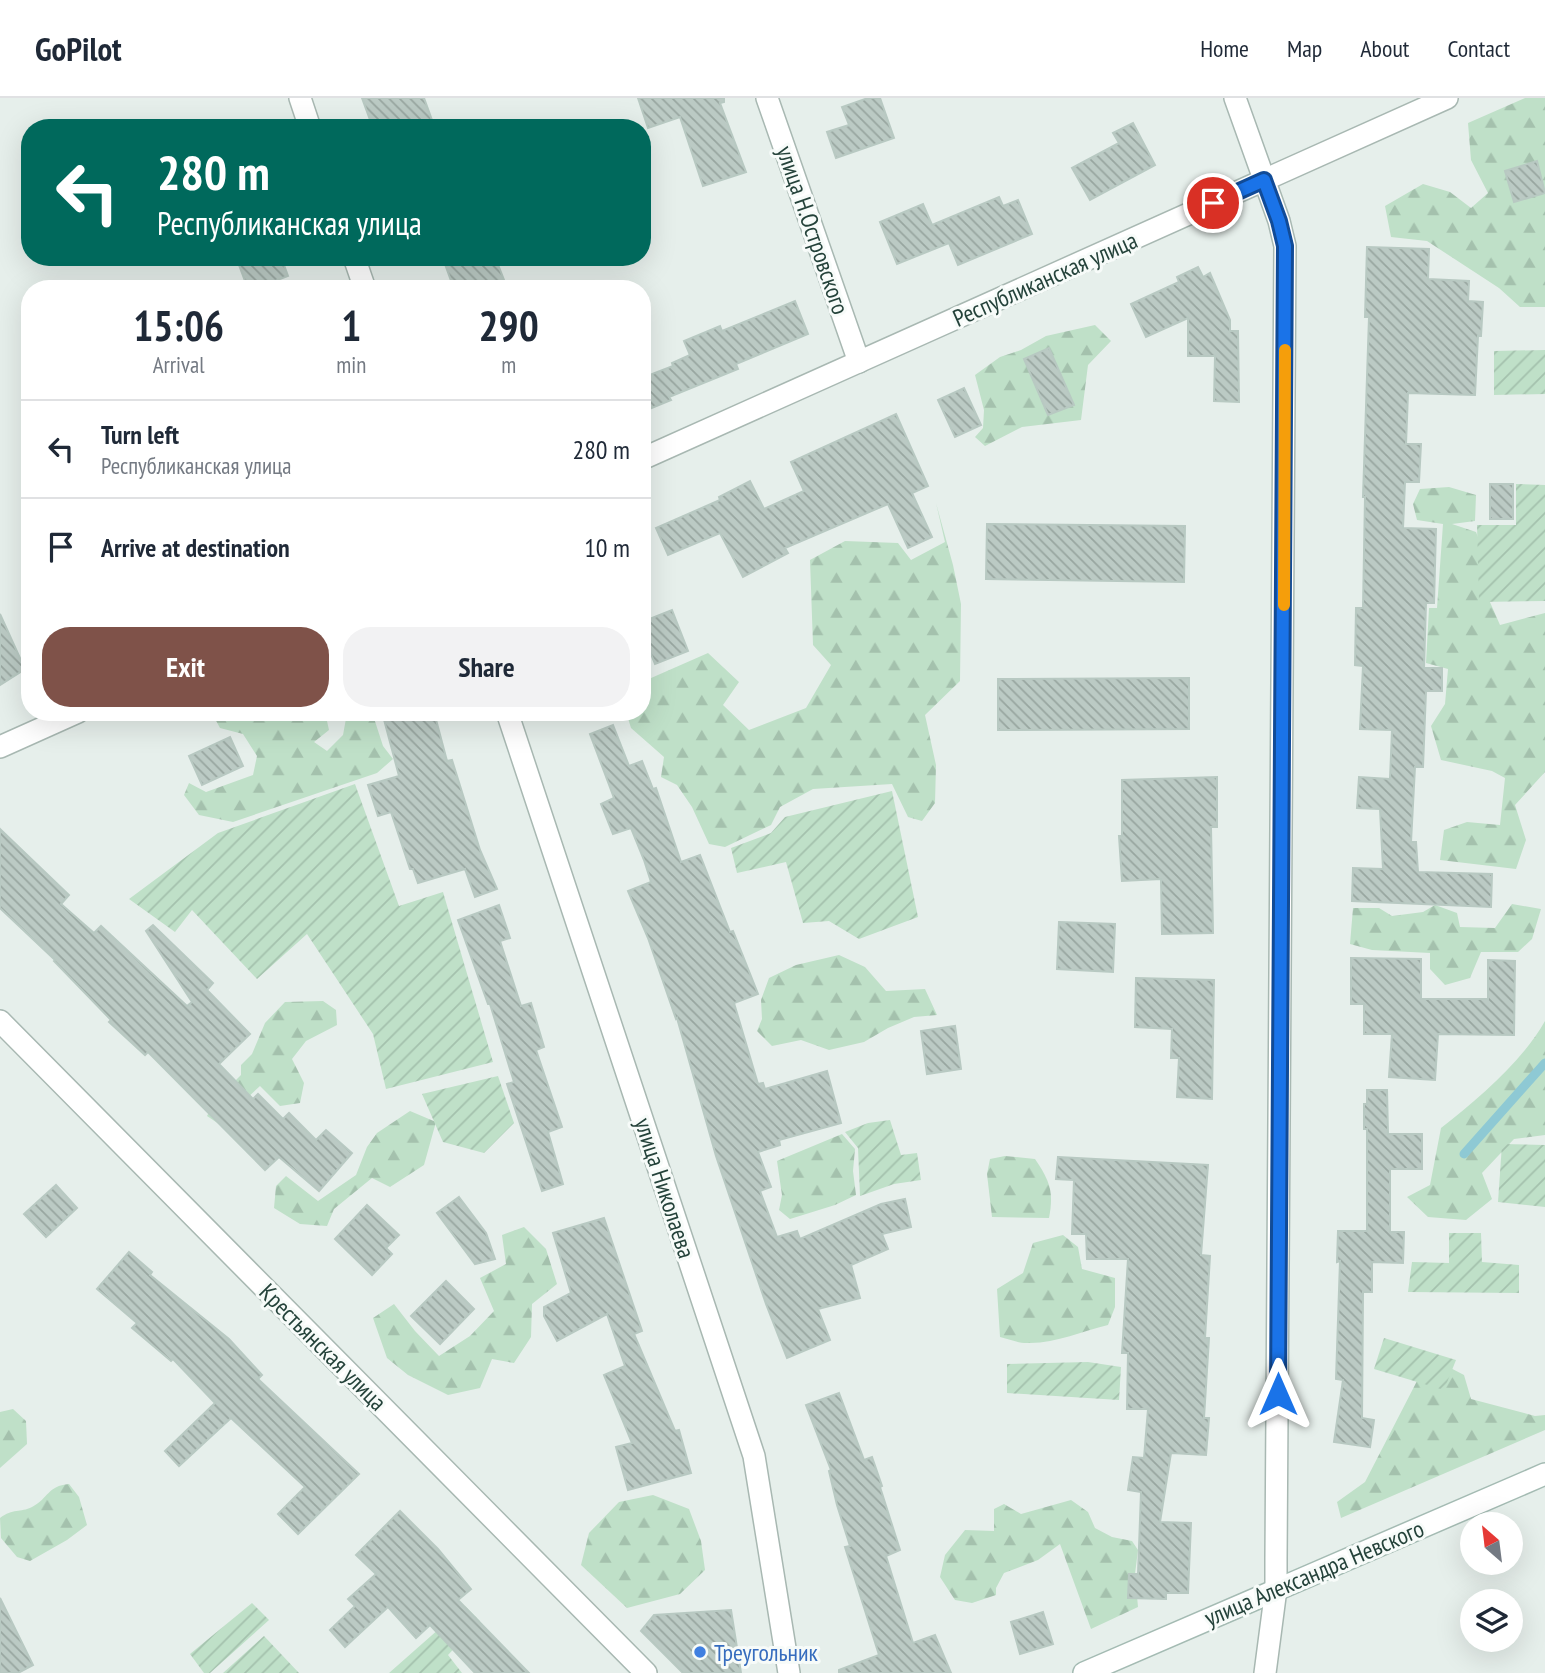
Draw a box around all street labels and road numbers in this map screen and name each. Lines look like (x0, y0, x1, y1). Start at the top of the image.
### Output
street label: улица Н.Островского (770, 142, 856, 318)
street label: Республиканская улица (948, 224, 1142, 334)
street label: улица Николаева (628, 1114, 702, 1262)
street label: Крестьянская улица (253, 1277, 393, 1417)
street label: улица Александра Невского (1200, 1513, 1428, 1633)

